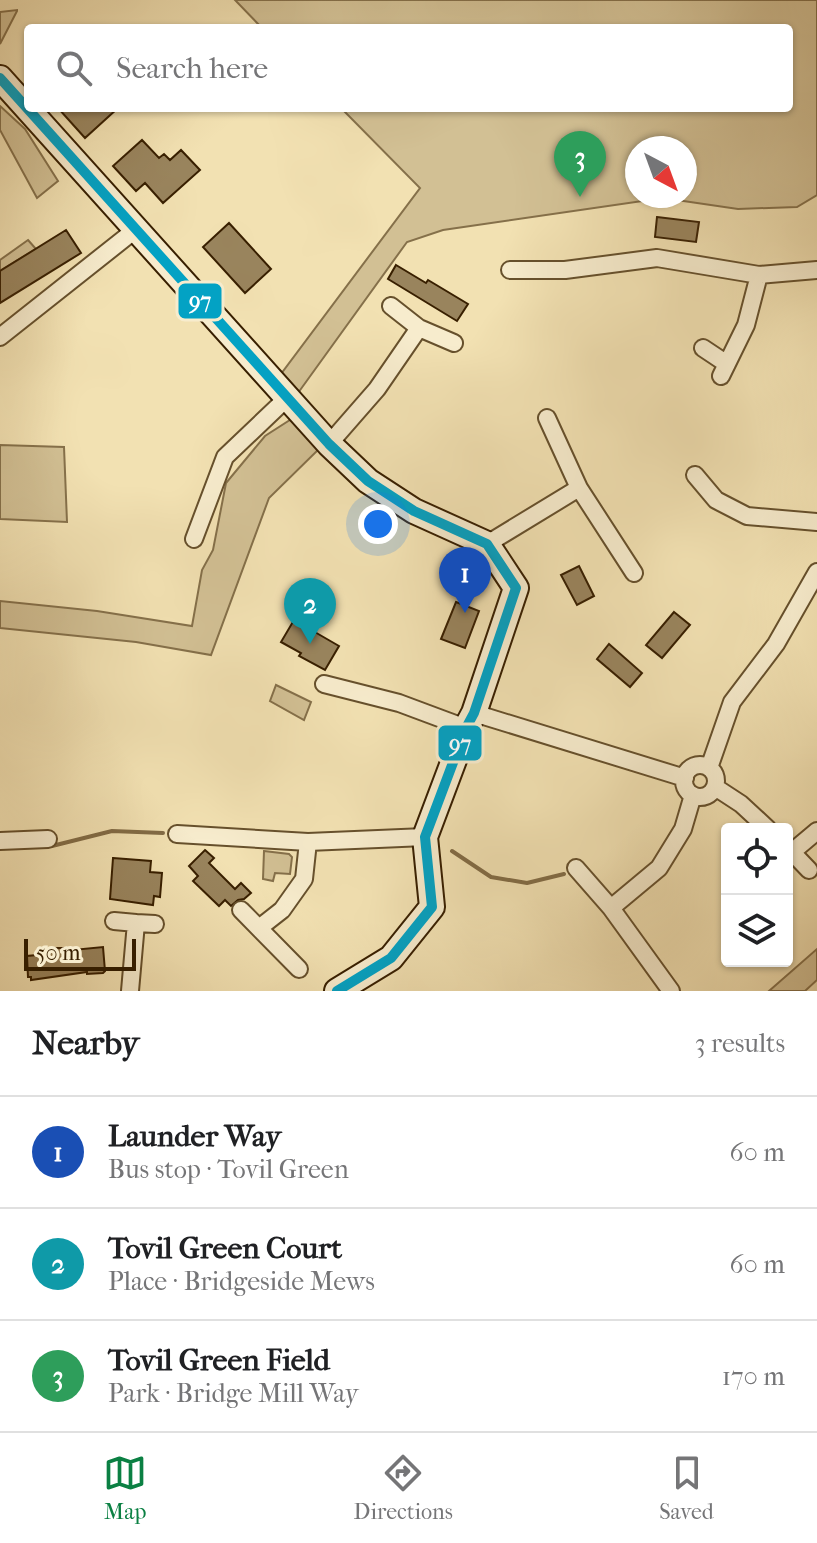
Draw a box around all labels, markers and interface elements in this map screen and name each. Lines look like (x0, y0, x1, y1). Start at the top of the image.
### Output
search box (24, 24, 793, 112)
icon: search (52, 46, 96, 90)
text: Search here (116, 51, 268, 86)
pin: 3 (554, 131, 606, 197)
north arrow (625, 136, 697, 208)
line badge: 97 (177, 282, 223, 320)
text: 97 (188, 288, 211, 314)
your location (358, 504, 398, 544)
pin: 1 (439, 547, 491, 613)
pin: 2 (284, 578, 336, 644)
line badge: 97 (437, 724, 483, 762)
text: 97 (448, 731, 471, 757)
map controls (721, 823, 793, 967)
button: locate (721, 823, 793, 895)
button: layers (721, 895, 793, 967)
scale bar (24, 935, 136, 971)
text: 50 m (36, 940, 81, 966)
text: Nearby (32, 1023, 139, 1063)
text: 3 results (695, 1028, 785, 1059)
text: Launder Way (108, 1119, 281, 1154)
text: 1 (53, 1137, 63, 1168)
text: 60 m (729, 1137, 785, 1168)
text: Bus stop · Tovil Green (108, 1154, 349, 1185)
text: Tovil Green Court (108, 1231, 342, 1266)
text: 2 (51, 1249, 65, 1280)
text: 60 m (729, 1249, 785, 1280)
text: Place · Bridgeside Mews (108, 1266, 375, 1297)
text: Tovil Green Field (108, 1343, 330, 1378)
text: 3 (53, 1361, 63, 1392)
text: 170 m (722, 1361, 785, 1392)
text: Park · Bridge Mill Way (108, 1378, 359, 1409)
tab: Map (103, 1451, 147, 1525)
tab: Directions (354, 1451, 453, 1525)
tab: Saved (659, 1451, 714, 1525)

